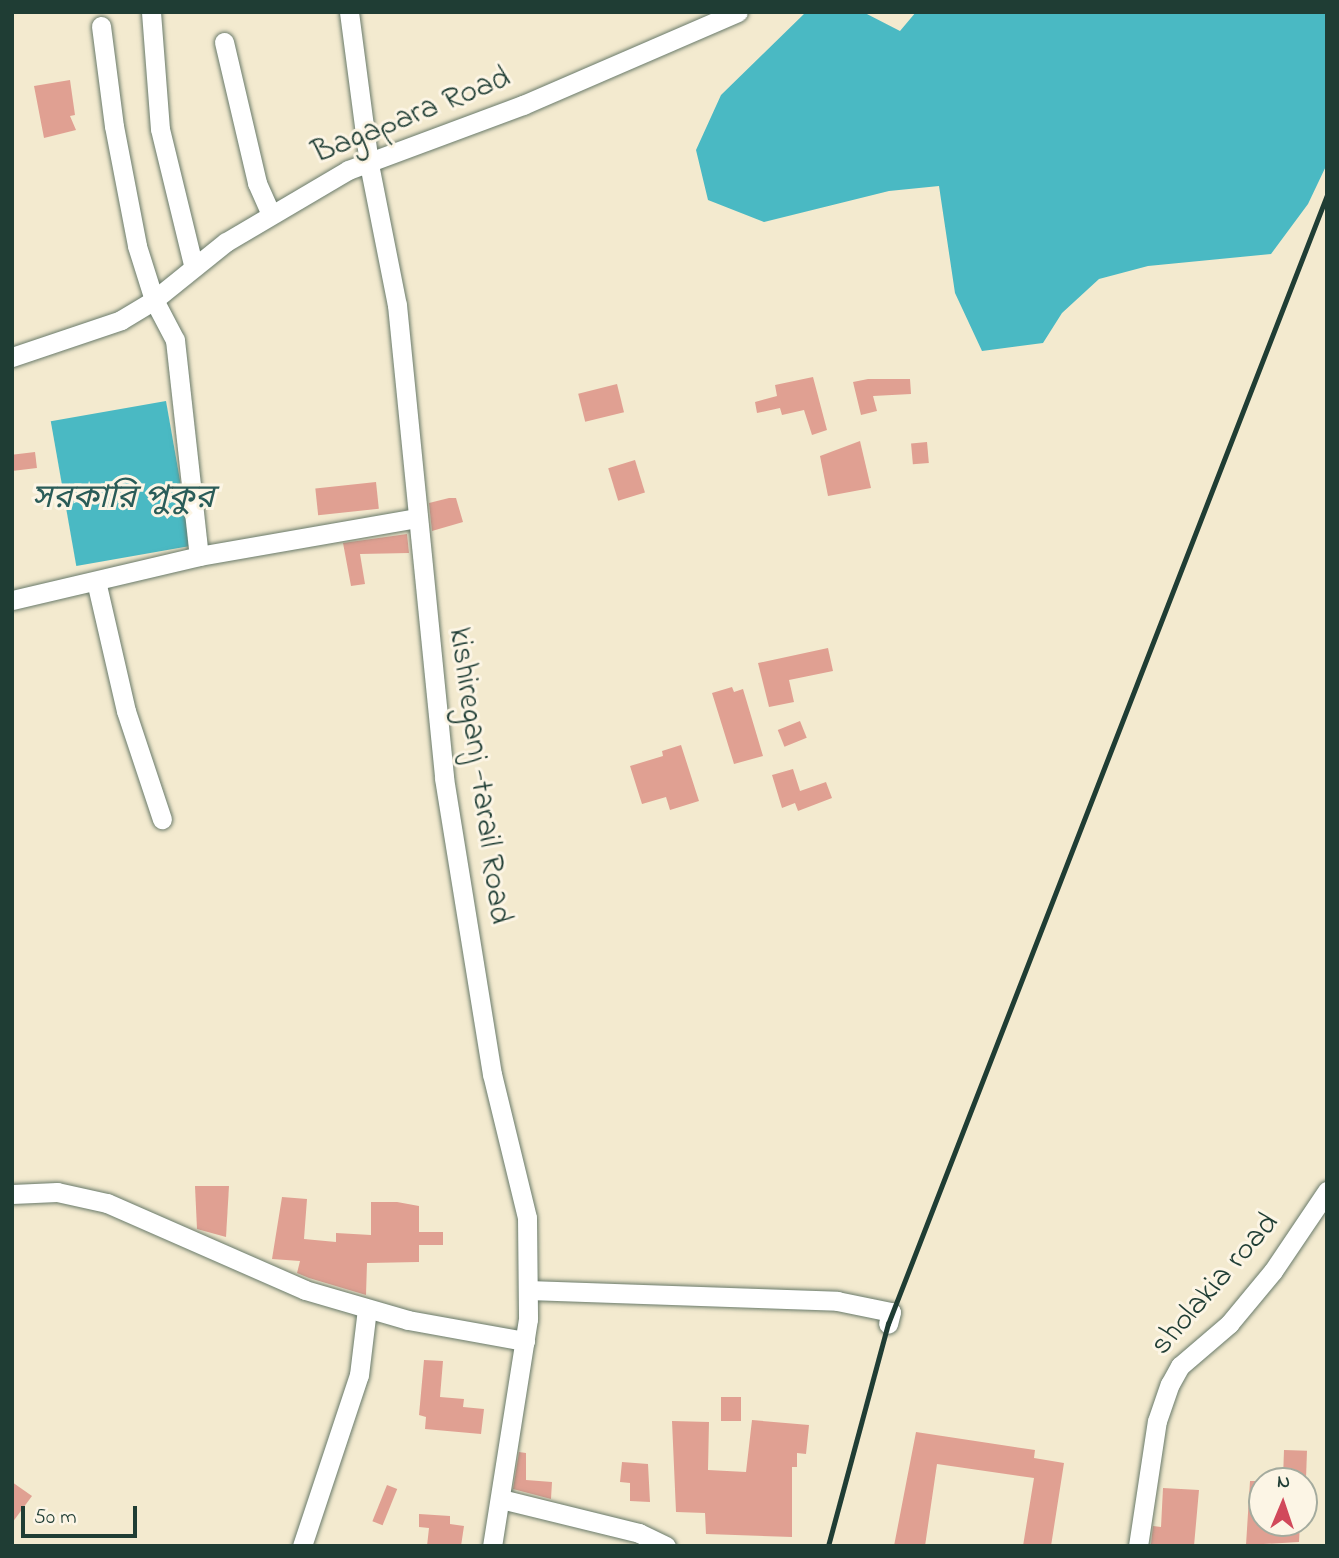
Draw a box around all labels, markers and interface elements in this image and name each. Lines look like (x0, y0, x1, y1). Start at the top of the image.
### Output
street label: Bagapara Road (307, 60, 517, 174)
water label: সরকারি পুকুর (32, 480, 214, 520)
street label: kishireganj -tarail Road (438, 625, 518, 927)
street label: sholakia road (1144, 1206, 1288, 1364)
north arrow (1248, 1467, 1318, 1537)
text: N (1277, 1469, 1291, 1496)
scale bar (24, 1492, 140, 1536)
text: 50 m (34, 1503, 77, 1533)

